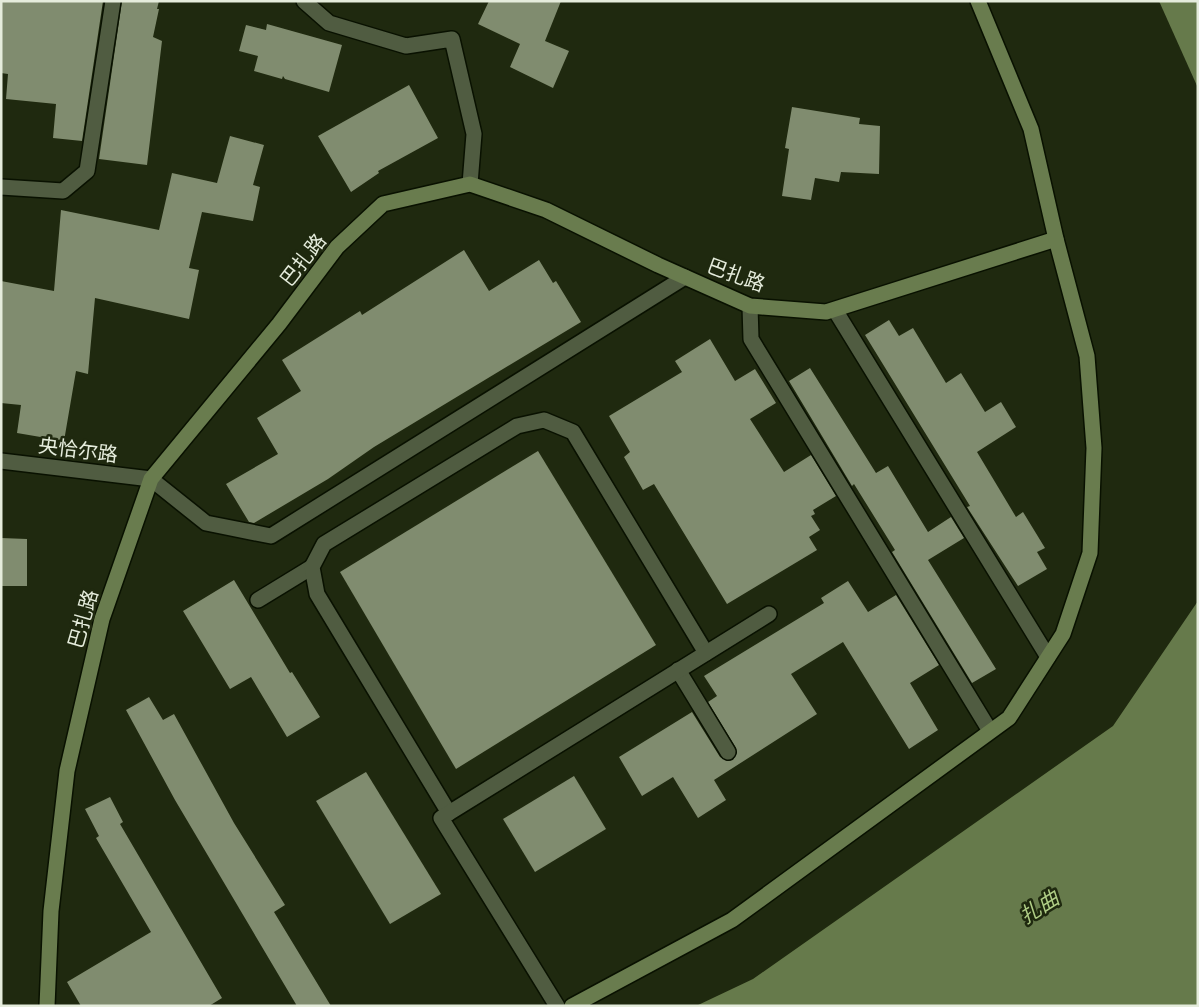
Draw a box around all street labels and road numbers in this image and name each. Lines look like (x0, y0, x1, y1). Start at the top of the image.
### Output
street label: 巴扎路 (275, 229, 331, 291)
street label: 巴扎路 (704, 253, 768, 297)
street label: 央恰尔路 (37, 433, 119, 467)
street label: 巴扎路 (63, 587, 103, 651)

